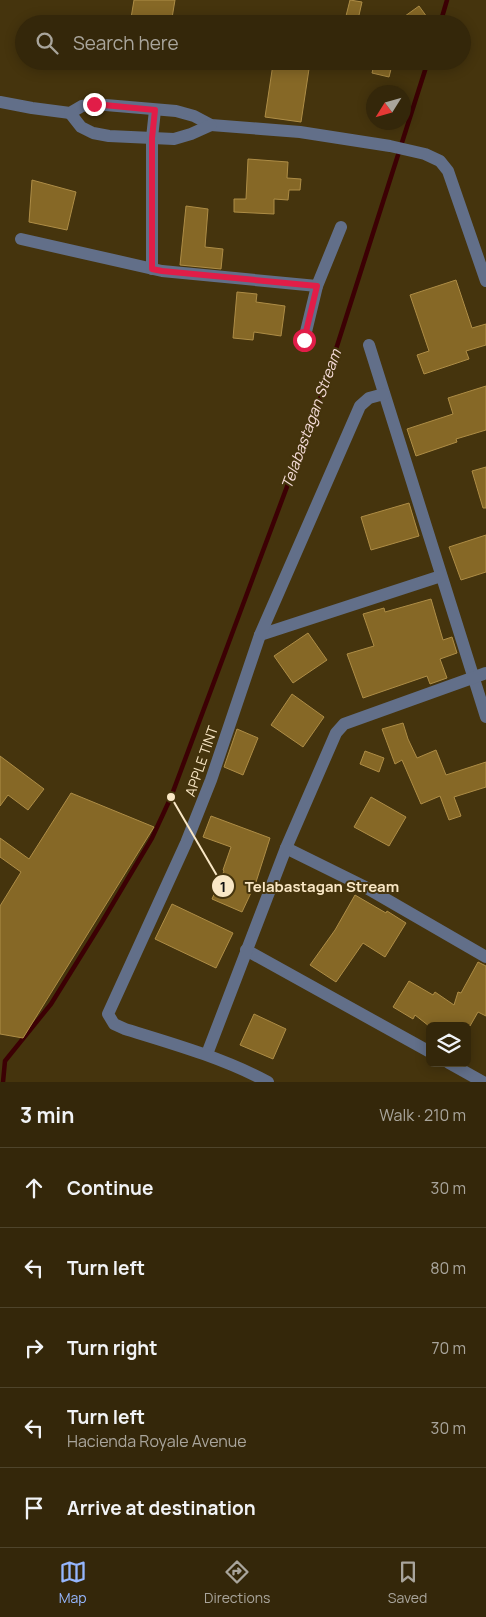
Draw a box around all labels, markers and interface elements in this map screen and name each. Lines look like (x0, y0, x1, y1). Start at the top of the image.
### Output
search box (15, 15, 471, 70)
icon: search (33, 29, 61, 57)
text: Search here (73, 30, 179, 56)
north arrow (366, 85, 411, 130)
route end (83, 93, 106, 116)
route start (293, 329, 316, 352)
water label: Telabastagan Stream (276, 345, 346, 492)
street label: APPLE TINT (180, 723, 222, 799)
callout: Telabastagan Stream (210, 871, 409, 901)
text: 1 (220, 876, 226, 897)
text: Telabastagan Stream (245, 876, 399, 897)
map controls (426, 1022, 471, 1067)
button: layers (426, 1022, 471, 1067)
text: 3 min (20, 1101, 74, 1129)
text: Walk · 210 m (379, 1104, 466, 1126)
icon: ahead (20, 1174, 48, 1202)
text: Continue (67, 1175, 153, 1201)
text: 30 m (431, 1177, 466, 1199)
icon: left (20, 1254, 48, 1282)
text: Turn left (67, 1255, 145, 1281)
text: 80 m (430, 1257, 466, 1279)
icon: right (20, 1334, 48, 1362)
text: Turn right (67, 1335, 157, 1361)
text: 70 m (431, 1337, 466, 1359)
text: Turn left (67, 1404, 145, 1430)
icon: left (20, 1414, 48, 1442)
text: 30 m (431, 1417, 466, 1439)
text: Hacienda Royale Avenue (67, 1430, 247, 1452)
icon: arrive (20, 1494, 48, 1522)
text: Arrive at destination (67, 1495, 256, 1521)
tab: Map (59, 1558, 87, 1607)
tab: Directions (204, 1558, 270, 1607)
tab: Saved (388, 1558, 427, 1607)

